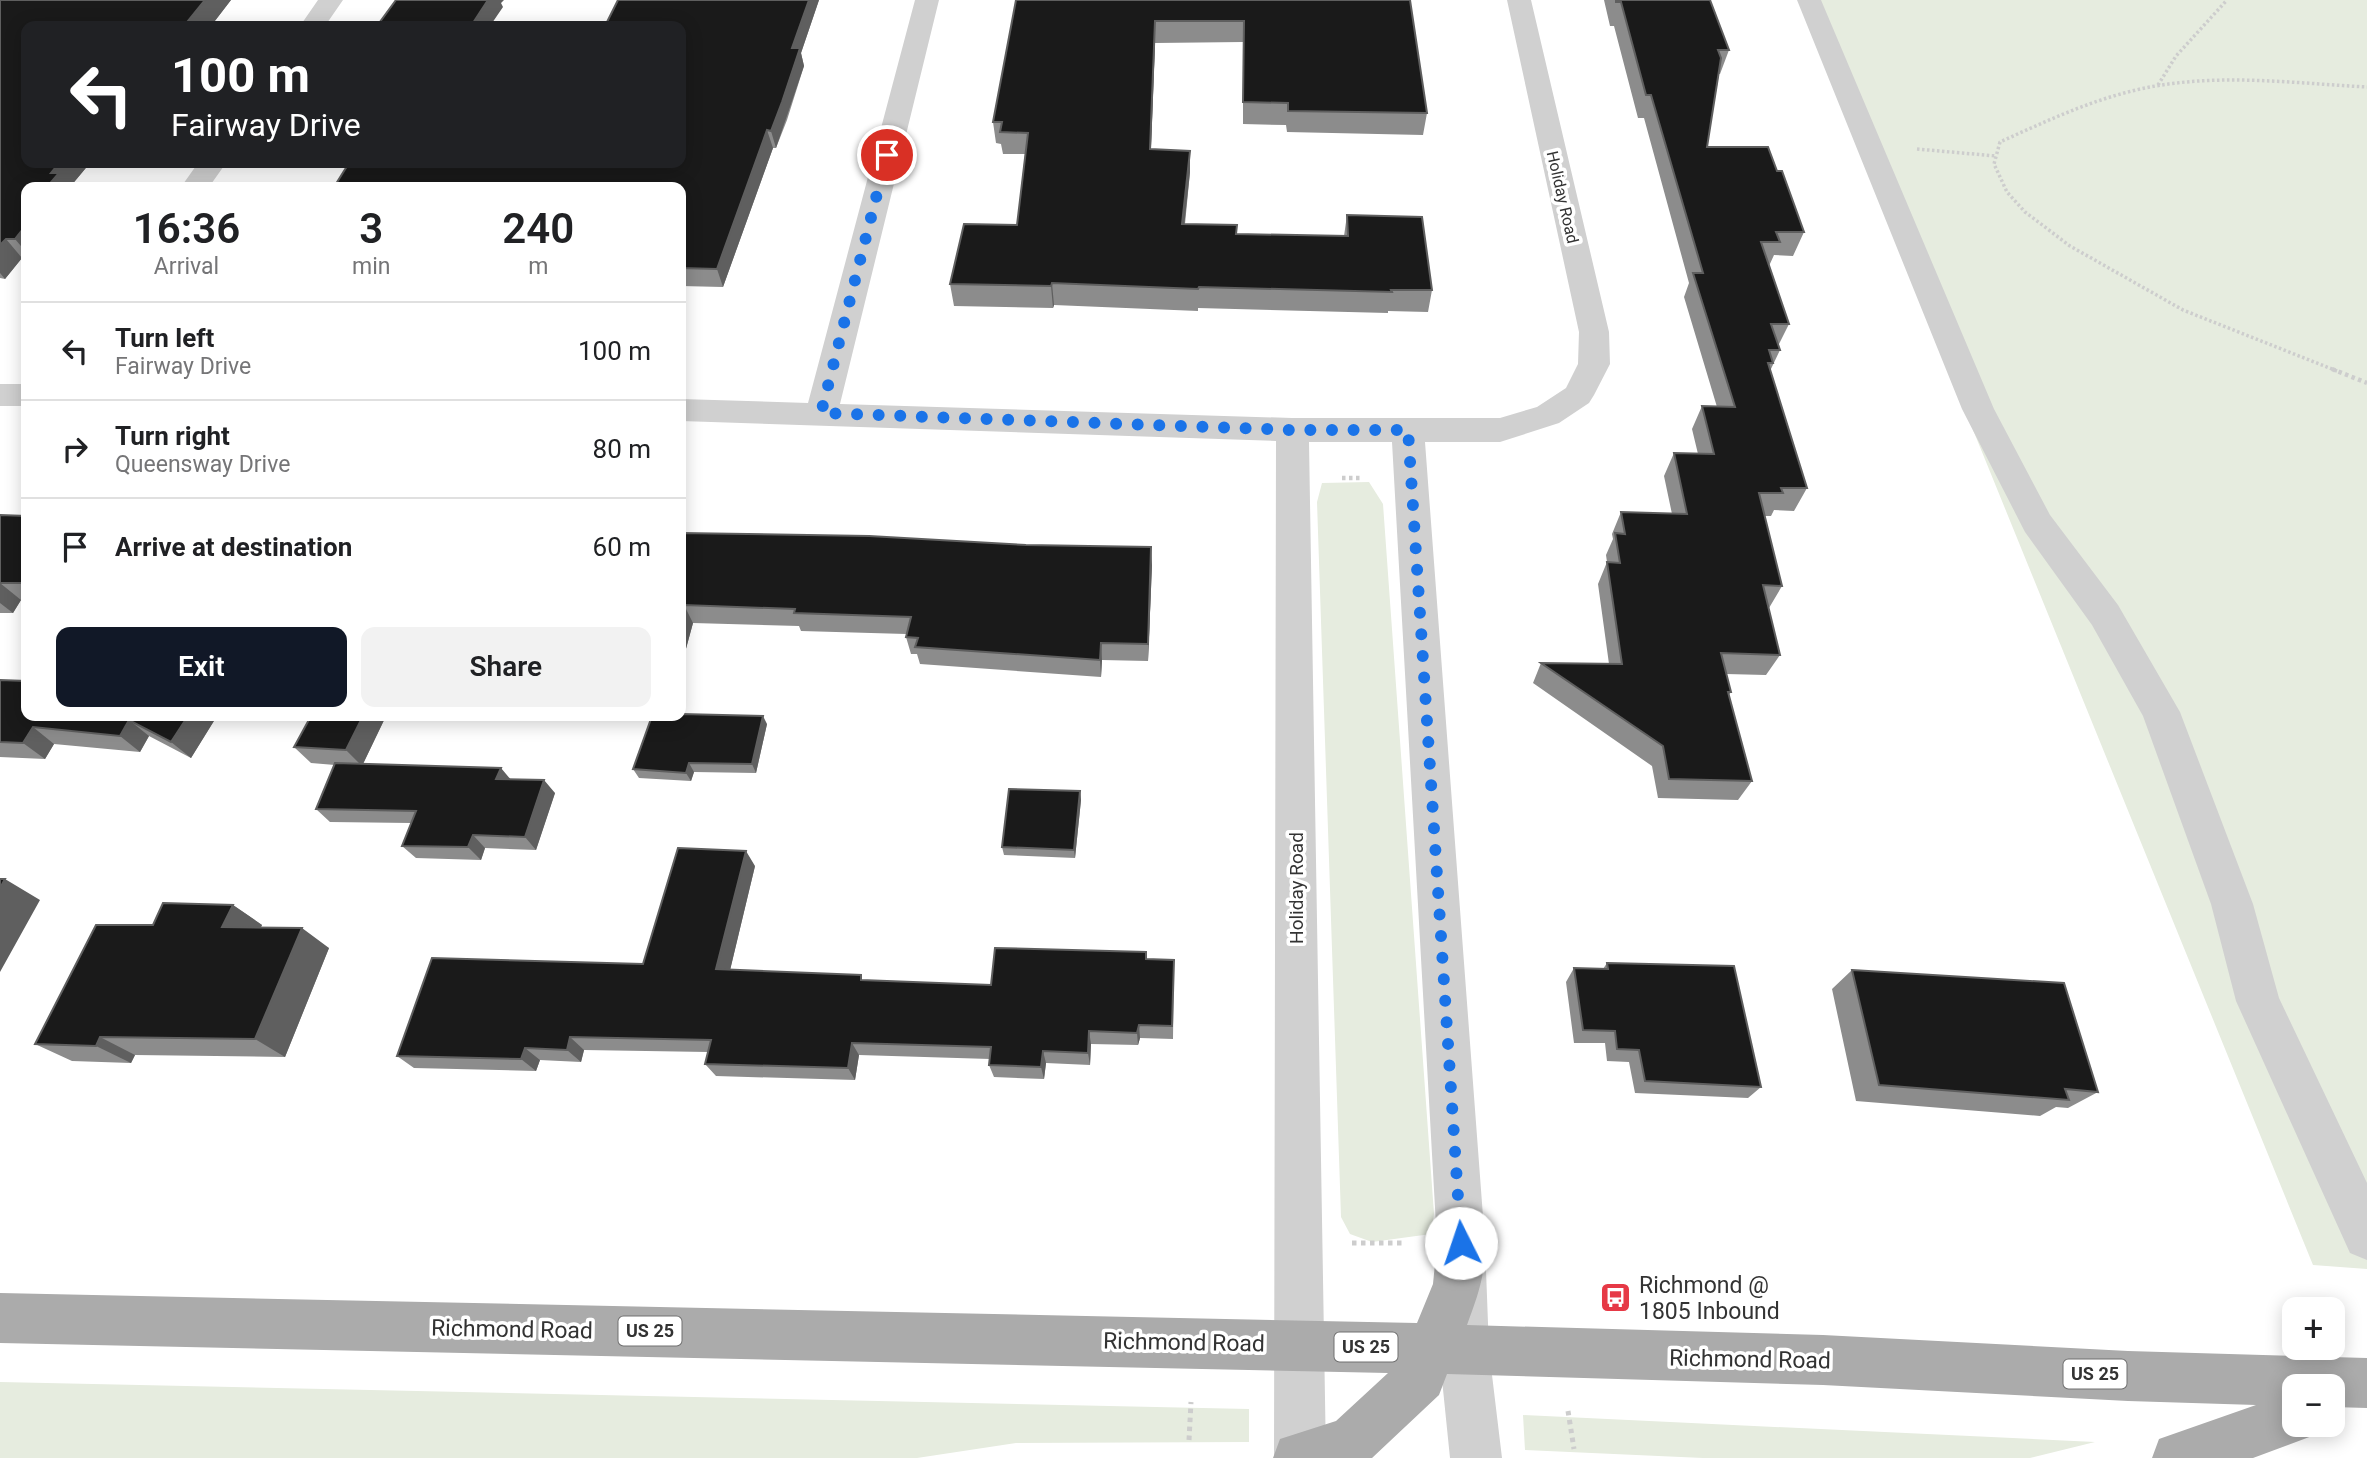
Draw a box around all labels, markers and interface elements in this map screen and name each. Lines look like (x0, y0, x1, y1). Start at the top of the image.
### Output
text: 100 m (171, 47, 310, 104)
icon: left (56, 49, 147, 140)
text: Fairway Drive (171, 106, 361, 144)
pin (857, 125, 917, 185)
icon: arrive (868, 136, 906, 174)
street label: Holiday Road (1543, 149, 1582, 245)
text: 16:36 (133, 204, 240, 253)
text: 3 (359, 204, 383, 253)
text: 240 (502, 204, 574, 253)
text: Arrival (154, 253, 219, 280)
text: min (352, 253, 390, 280)
text: m (528, 253, 548, 280)
text: Turn left (115, 323, 214, 353)
icon: left (56, 332, 94, 370)
text: 100 m (578, 336, 651, 366)
text: Fairway Drive (115, 353, 251, 380)
text: Turn right (115, 421, 230, 451)
icon: right (56, 430, 94, 468)
text: 80 m (593, 434, 651, 464)
text: Queensway Drive (115, 451, 290, 478)
icon: arrive (56, 528, 94, 566)
text: Arrive at destination (115, 532, 352, 562)
text: 60 m (593, 532, 651, 562)
button: Exit (56, 627, 347, 707)
button: Share (361, 627, 651, 707)
street label: Holiday Road (1285, 832, 1308, 944)
position arrow (1424, 1206, 1498, 1280)
place label: Richmond @ 1805 Inbound (1639, 1272, 1780, 1325)
bus stop icon: Richmond @ 1805 Inbound (1599, 1281, 1633, 1315)
map controls (2282, 1297, 2345, 1437)
button: + (2282, 1297, 2345, 1360)
street label: Richmond Road (431, 1315, 593, 1344)
road number: US 25 (618, 1316, 682, 1346)
street label: Richmond Road (1103, 1328, 1265, 1357)
road number: US 25 (1334, 1332, 1398, 1362)
street label: Richmond Road (1669, 1345, 1831, 1374)
road number: US 25 (2064, 1359, 2126, 1388)
button: − (2282, 1374, 2345, 1437)

